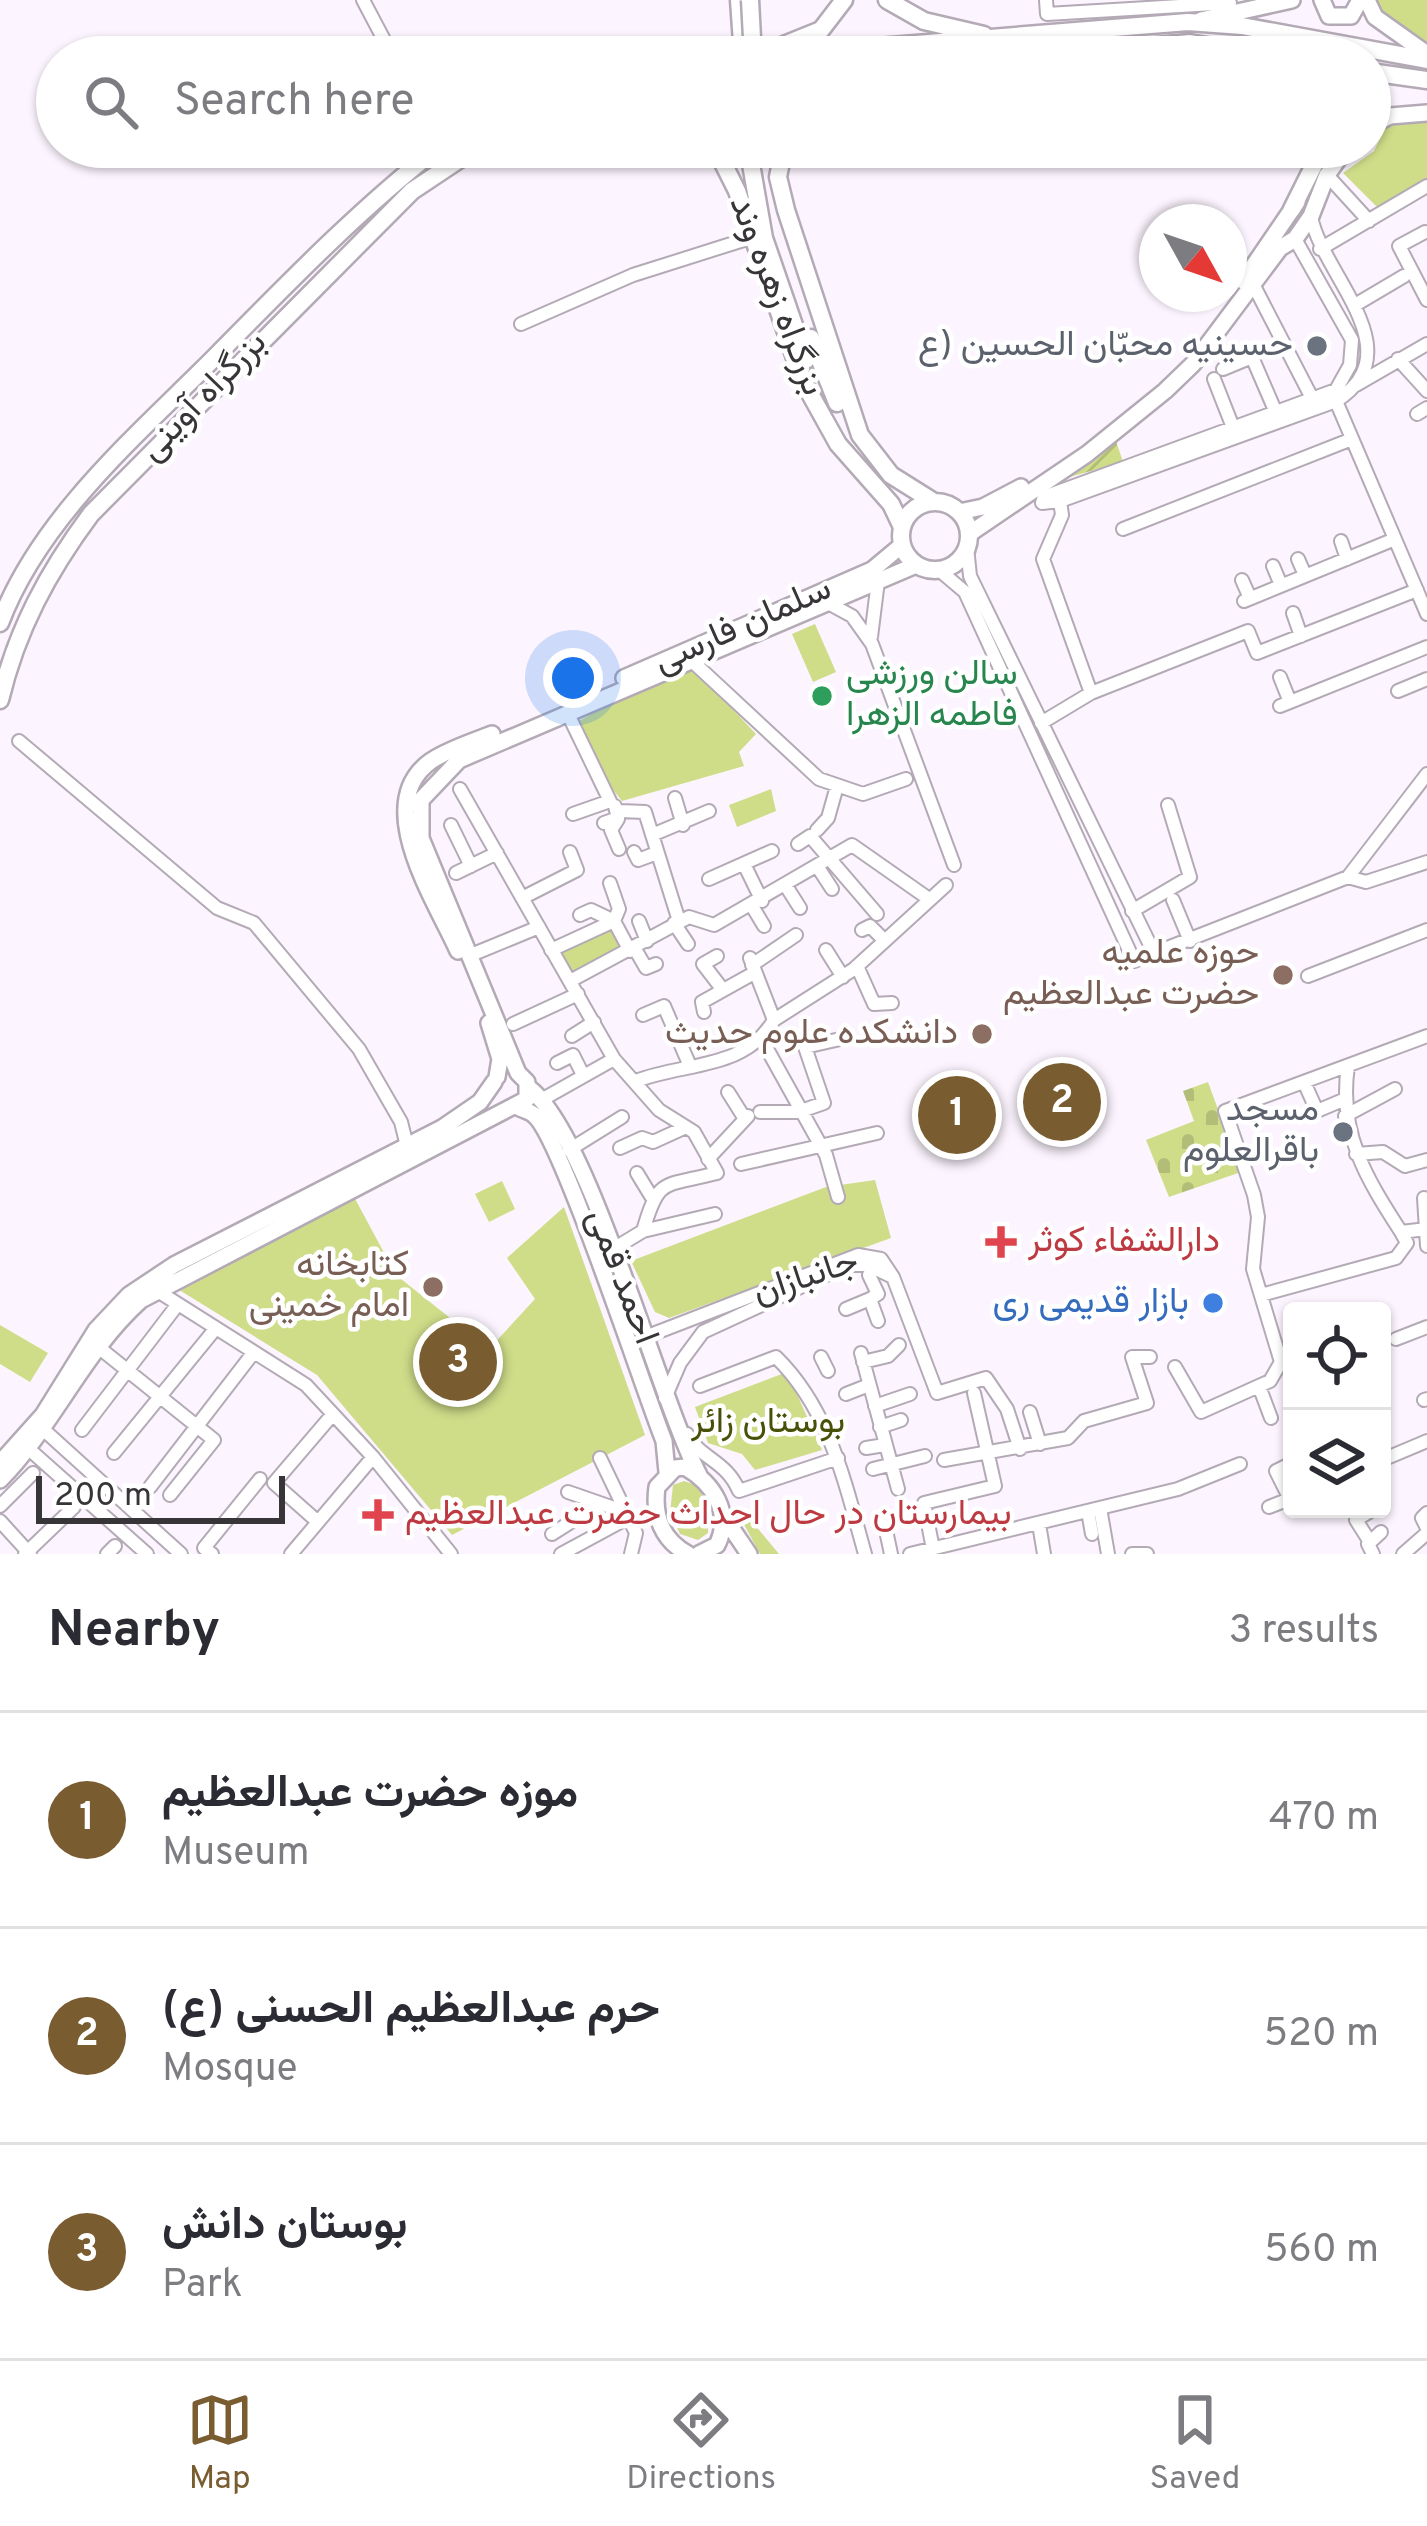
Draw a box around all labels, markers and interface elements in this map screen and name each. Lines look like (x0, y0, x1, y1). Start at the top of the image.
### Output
search box (36, 36, 1391, 168)
icon: search (78, 69, 144, 135)
text: Search here (174, 74, 414, 131)
street label: بزرگراه زهره وند (717, 190, 835, 402)
north arrow (1139, 204, 1247, 312)
street label: بزرگراه آوینی (130, 322, 278, 472)
place label: حسینیه محبّان الحسین (ع (918, 323, 1293, 369)
marker: حسینیه محبّان الحسین (ع (1304, 333, 1330, 359)
street label: سلمان فارسی (647, 566, 839, 686)
your location (543, 648, 603, 708)
place label: سالن ورزشی فاطمه الزهرا (846, 652, 1018, 739)
marker: سالن ورزشی فاطمه الزهرا (809, 683, 835, 709)
place label: حوزه علمیه حضرت عبدالعظیم (1003, 931, 1259, 1018)
marker: حوزه علمیه حضرت عبدالعظیم (1270, 962, 1296, 988)
place label: دانشکده علوم حدیث (665, 1011, 958, 1057)
marker: دانشکده علوم حدیث (969, 1021, 995, 1047)
pin: 2 (1023, 1057, 1101, 1147)
pin: 1 (918, 1070, 996, 1160)
place label: مسجد باقرالعلوم (1183, 1088, 1319, 1175)
marker: مسجد باقرالعلوم (1330, 1119, 1356, 1145)
street label: احمد قمی (574, 1203, 668, 1351)
place label: دارالشفاء کوثر (1027, 1219, 1220, 1265)
marker: دارالشفاء کوثر (985, 1226, 1017, 1258)
street label: جانبازان (747, 1239, 865, 1317)
place label: کتابخانه امام خمینی (249, 1243, 409, 1330)
marker: کتابخانه امام خمینی (420, 1274, 446, 1300)
place label: بازار قدیمی ری (992, 1280, 1189, 1326)
marker: بازار قدیمی ری (1200, 1290, 1226, 1316)
map controls (1283, 1302, 1391, 1518)
button: locate (1283, 1302, 1391, 1410)
pin: 3 (419, 1317, 497, 1407)
park label: بوستان زائر (690, 1400, 845, 1446)
button: layers (1283, 1410, 1391, 1518)
scale bar (36, 1470, 285, 1523)
text: 200 m (54, 1476, 152, 1518)
place label: بیمارستان در حال احداث حضرت عبدالعظیم (405, 1492, 1012, 1538)
marker: بیمارستان در حال احداث حضرت عبدالعظیم (362, 1499, 394, 1531)
text: Nearby (48, 1600, 220, 1665)
text: 3 results (1229, 1608, 1379, 1657)
text: موزه حضرت عبدالعظیم (162, 1766, 578, 1823)
text: 1 (79, 1795, 95, 1844)
text: 470 m (1269, 1795, 1379, 1844)
text: Museum (162, 1830, 309, 1879)
text: حرم عبدالعظیم الحسنی (ع) (162, 1982, 660, 2039)
text: 2 (75, 2011, 99, 2060)
text: 520 m (1264, 2011, 1379, 2060)
text: Mosque (162, 2046, 297, 2095)
text: بوستان دانش (162, 2198, 408, 2255)
text: 3 (75, 2227, 99, 2276)
text: 560 m (1264, 2227, 1379, 2276)
text: Park (162, 2262, 243, 2311)
tab: Map (187, 2387, 253, 2501)
tab: Directions (626, 2387, 776, 2501)
tab: Saved (1150, 2387, 1240, 2501)

